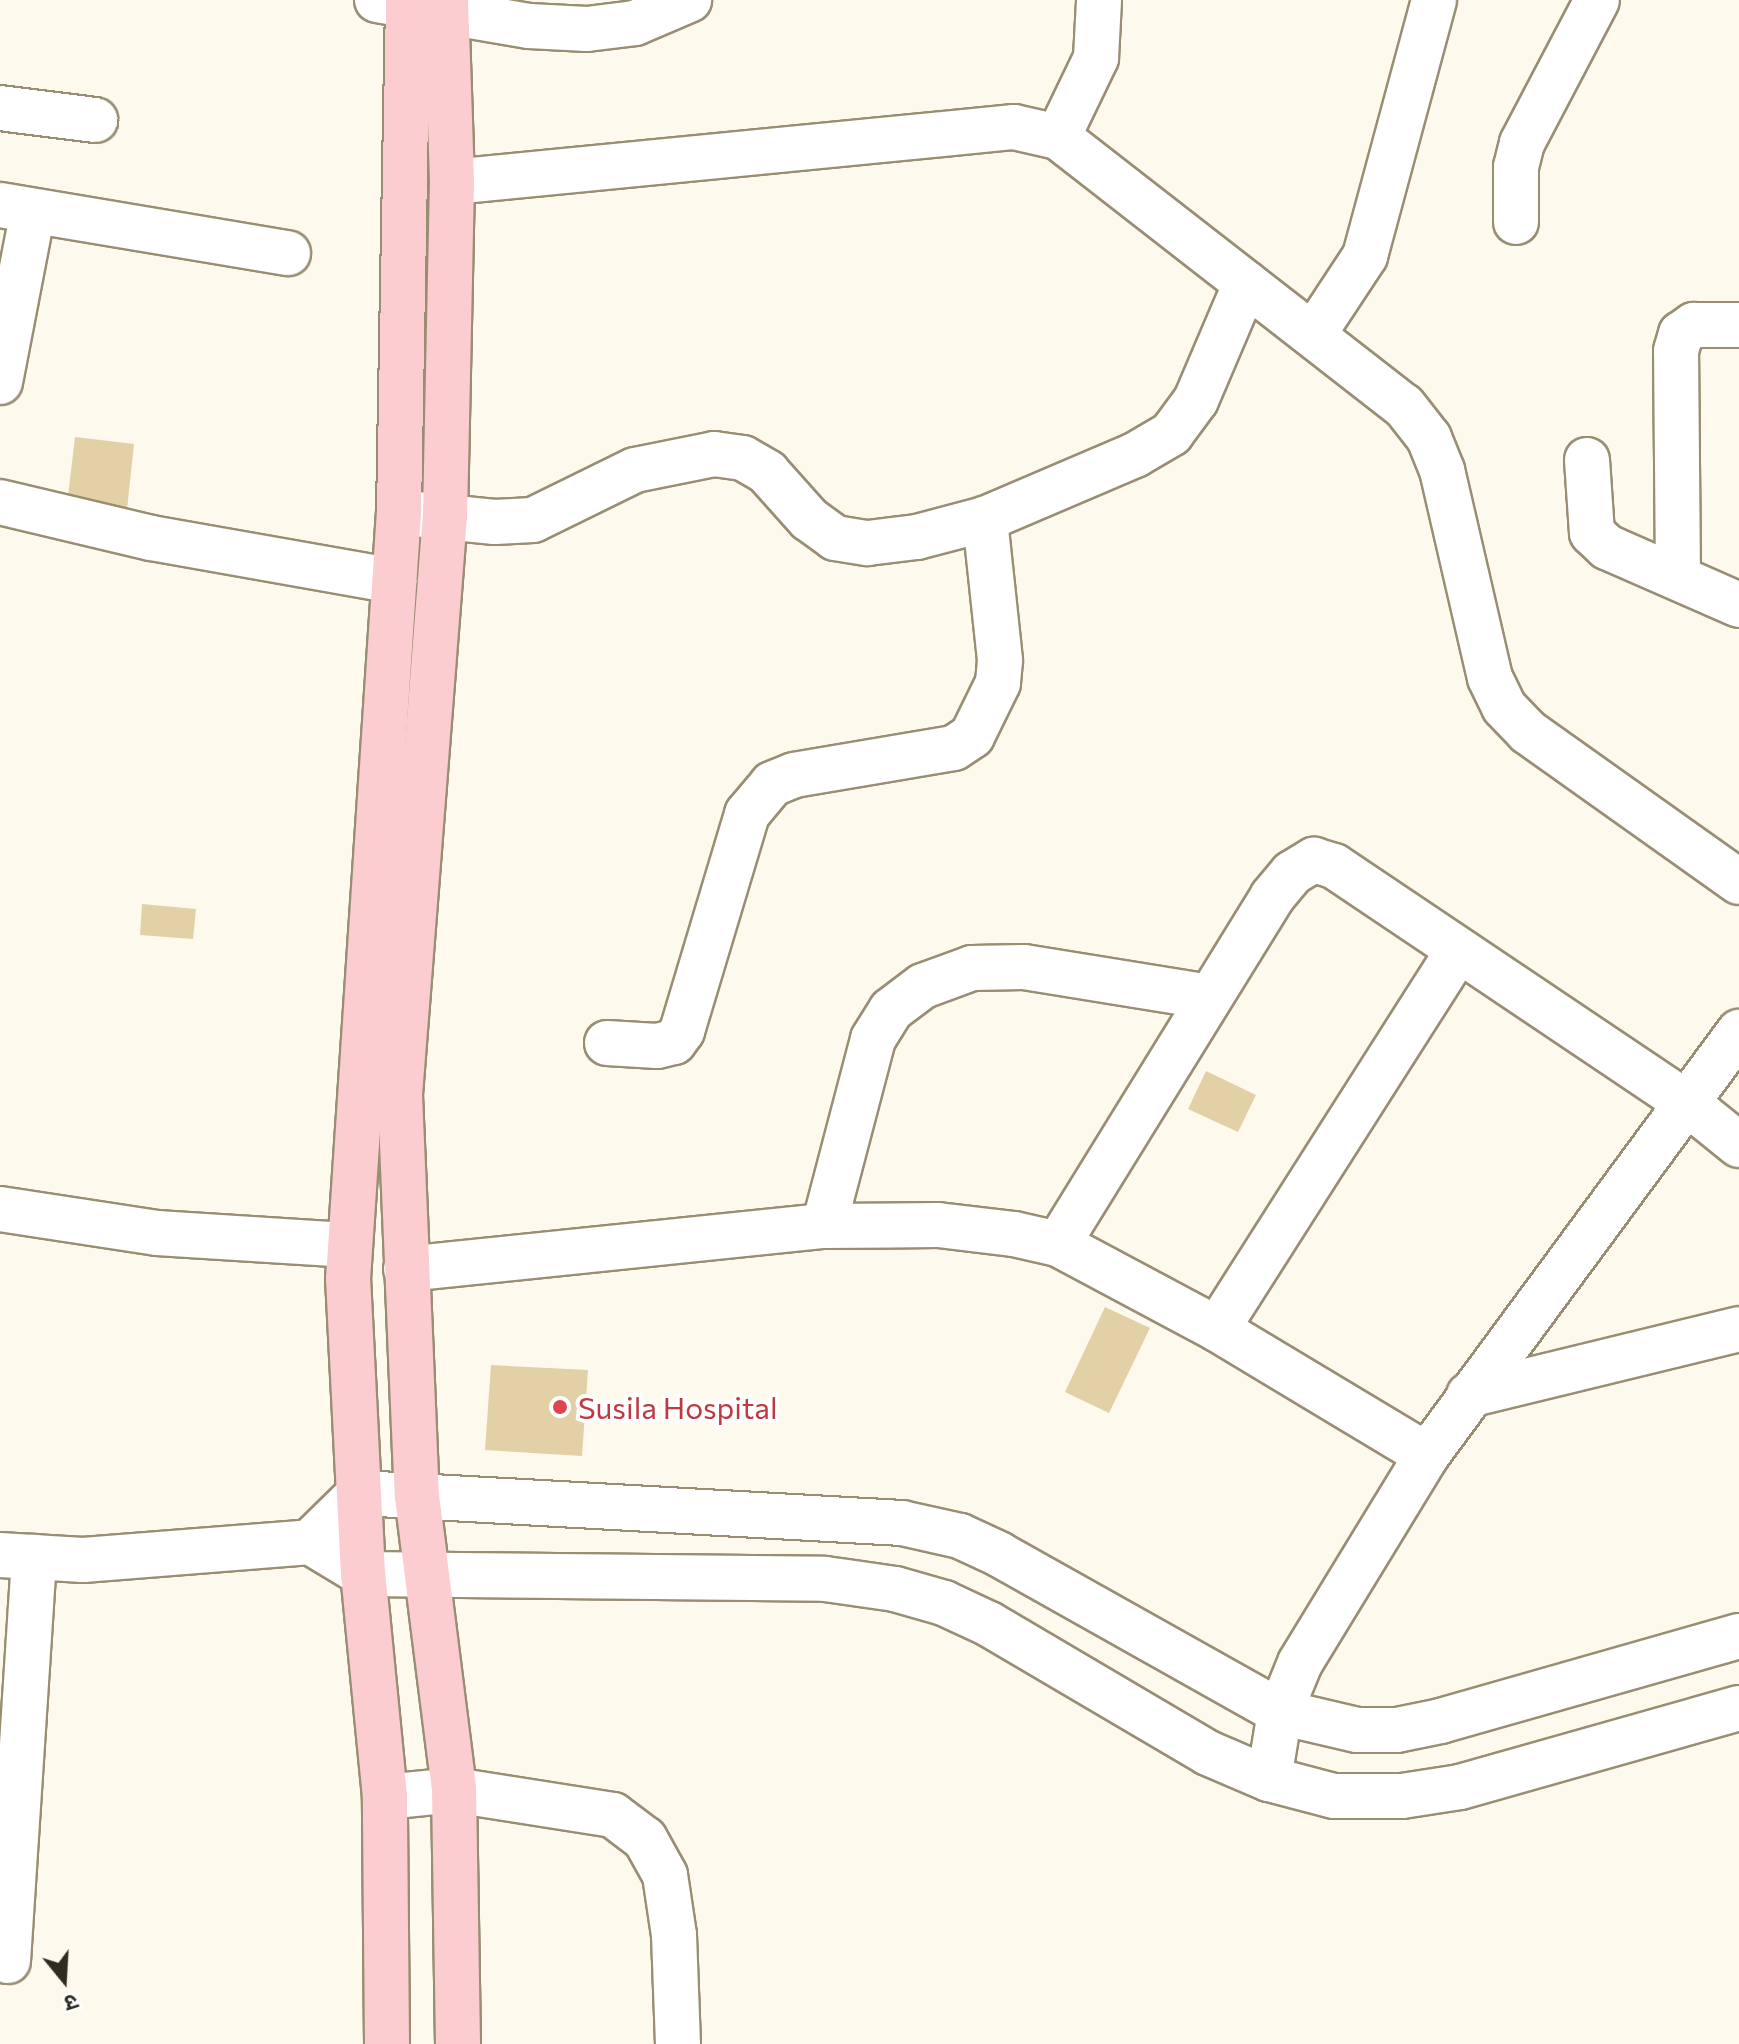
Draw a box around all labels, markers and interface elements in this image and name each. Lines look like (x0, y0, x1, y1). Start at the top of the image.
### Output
place label: Susila Hospital (578, 1389, 778, 1425)
marker: Susila Hospital (549, 1396, 571, 1418)
north arrow (24, 1940, 104, 2020)
text: उ (61, 1988, 82, 2018)

